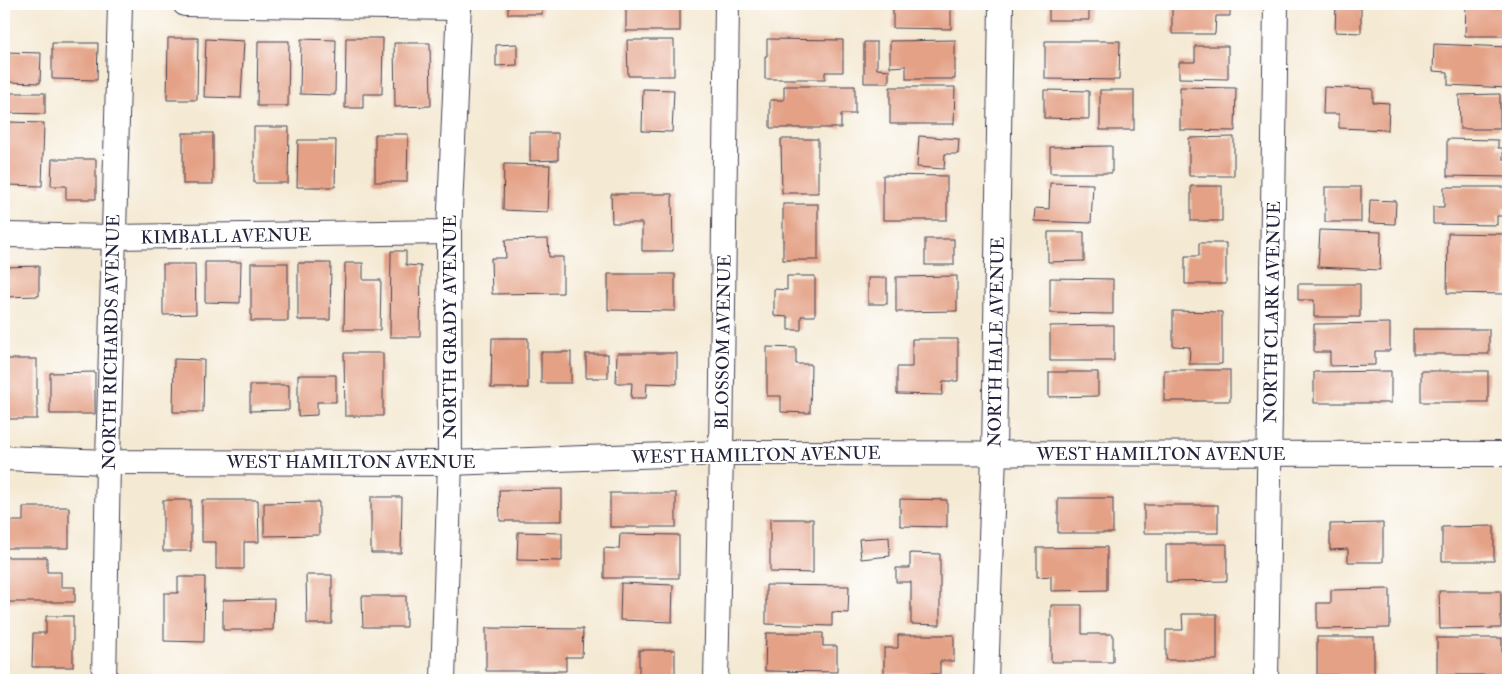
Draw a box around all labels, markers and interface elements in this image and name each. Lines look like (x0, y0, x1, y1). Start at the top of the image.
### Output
street label: NORTH CLARK AVENUE (1259, 201, 1286, 423)
street label: NORTH RICHARDS AVENUE (98, 214, 125, 470)
street label: NORTH GRADY AVENUE (439, 215, 462, 439)
street label: KIMBALL AVENUE (141, 224, 311, 249)
street label: NORTH HALE AVENUE (983, 236, 1010, 448)
street label: BLOSSOM AVENUE (710, 254, 737, 430)
street label: WEST HAMILTON AVENUE (630, 442, 881, 469)
street label: WEST HAMILTON AVENUE (1035, 443, 1286, 466)
street label: WEST HAMILTON AVENUE (225, 451, 476, 474)

